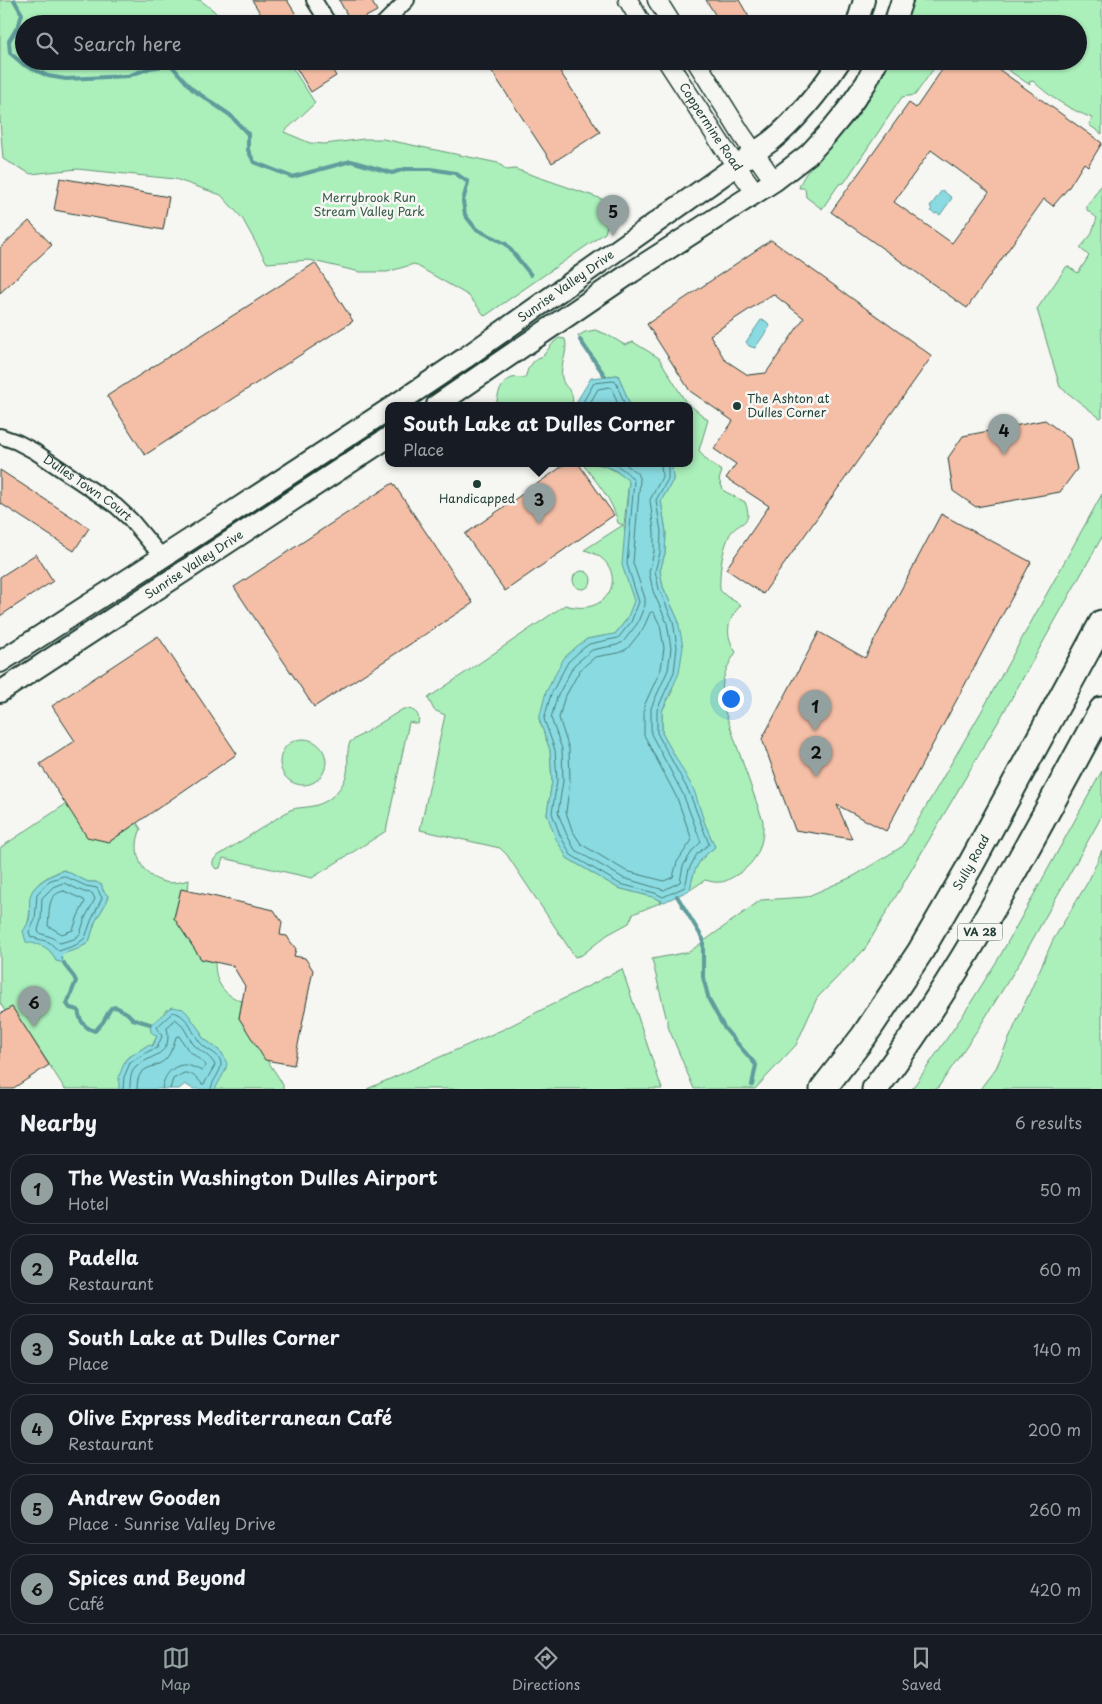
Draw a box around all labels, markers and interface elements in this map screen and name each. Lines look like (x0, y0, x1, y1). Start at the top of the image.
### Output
search box (15, 15, 1087, 70)
icon: search (33, 29, 61, 57)
text: Search here (73, 29, 182, 57)
street label: Coppermine Road (675, 79, 747, 174)
park label: Merrybrook Run Stream Valley Park (313, 188, 425, 220)
pin: 5 (597, 195, 629, 236)
street label: Sunrise Valley Drive (513, 245, 617, 326)
place label: The Ashton at Dulles Corner (747, 389, 829, 421)
marker: The Ashton at Dulles Corner (731, 400, 743, 412)
popup (385, 402, 693, 467)
text: South Lake at Dulles Corner (403, 409, 675, 437)
pin: 4 (988, 414, 1020, 455)
text: Place (403, 437, 444, 461)
street label: Dulles Town Court (40, 449, 136, 525)
marker: Handicapped (471, 478, 483, 490)
pin: 3 (523, 483, 555, 524)
place label: Handicapped (439, 489, 516, 507)
street label: Sunrise Valley Drive (141, 525, 246, 603)
your location (718, 686, 744, 712)
pin: 1 (799, 690, 831, 731)
pin: 2 (800, 736, 832, 777)
street label: Sully Road (948, 831, 993, 893)
road number: VA 28 (958, 924, 1002, 940)
pin: 6 (18, 986, 50, 1027)
text: Nearby (20, 1106, 97, 1138)
text: 6 results (1015, 1110, 1082, 1134)
text: The Westin Washington Dulles Airport (68, 1163, 438, 1191)
text: 1 (33, 1177, 41, 1201)
text: 50 m (1040, 1177, 1081, 1201)
text: Hotel (68, 1191, 109, 1215)
text: Padella (68, 1243, 139, 1271)
text: 2 (31, 1257, 43, 1281)
text: 60 m (1039, 1257, 1081, 1281)
text: Restaurant (68, 1271, 154, 1295)
text: South Lake at Dulles Corner (68, 1323, 339, 1351)
text: 3 (32, 1337, 42, 1361)
text: 140 m (1033, 1337, 1081, 1361)
text: Place (68, 1351, 109, 1375)
text: Olive Express Mediterranean Café (68, 1403, 392, 1431)
text: 4 (32, 1417, 42, 1441)
text: 200 m (1028, 1417, 1081, 1441)
text: Restaurant (68, 1431, 154, 1455)
text: Andrew Gooden (68, 1483, 220, 1511)
text: 5 (32, 1497, 42, 1521)
text: 260 m (1029, 1497, 1081, 1521)
text: Place · Sunrise Valley Drive (68, 1511, 276, 1535)
text: Spices and Beyond (68, 1563, 246, 1591)
text: 6 (31, 1577, 43, 1601)
text: 420 m (1030, 1577, 1081, 1601)
text: Café (68, 1591, 104, 1615)
tab: Map (161, 1644, 191, 1695)
tab: Directions (512, 1644, 580, 1695)
tab: Saved (902, 1644, 941, 1695)

